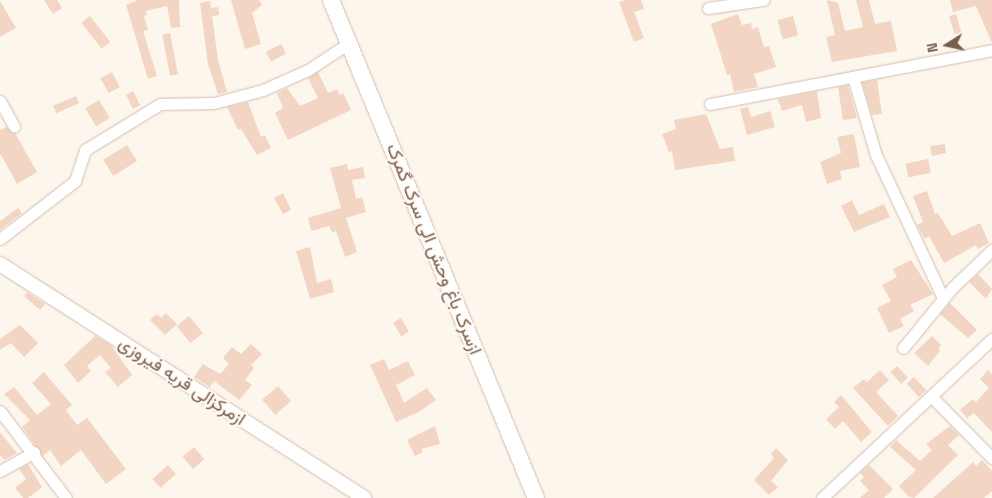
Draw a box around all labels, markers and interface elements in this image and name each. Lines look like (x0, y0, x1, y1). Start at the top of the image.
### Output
north arrow (922, 20, 972, 70)
text: N (923, 41, 942, 54)
street label: ازسرک باغ وحش الی سرک گمرک (382, 140, 486, 358)
street label: ازمرکزالی قریه فیروزی (115, 332, 249, 430)

